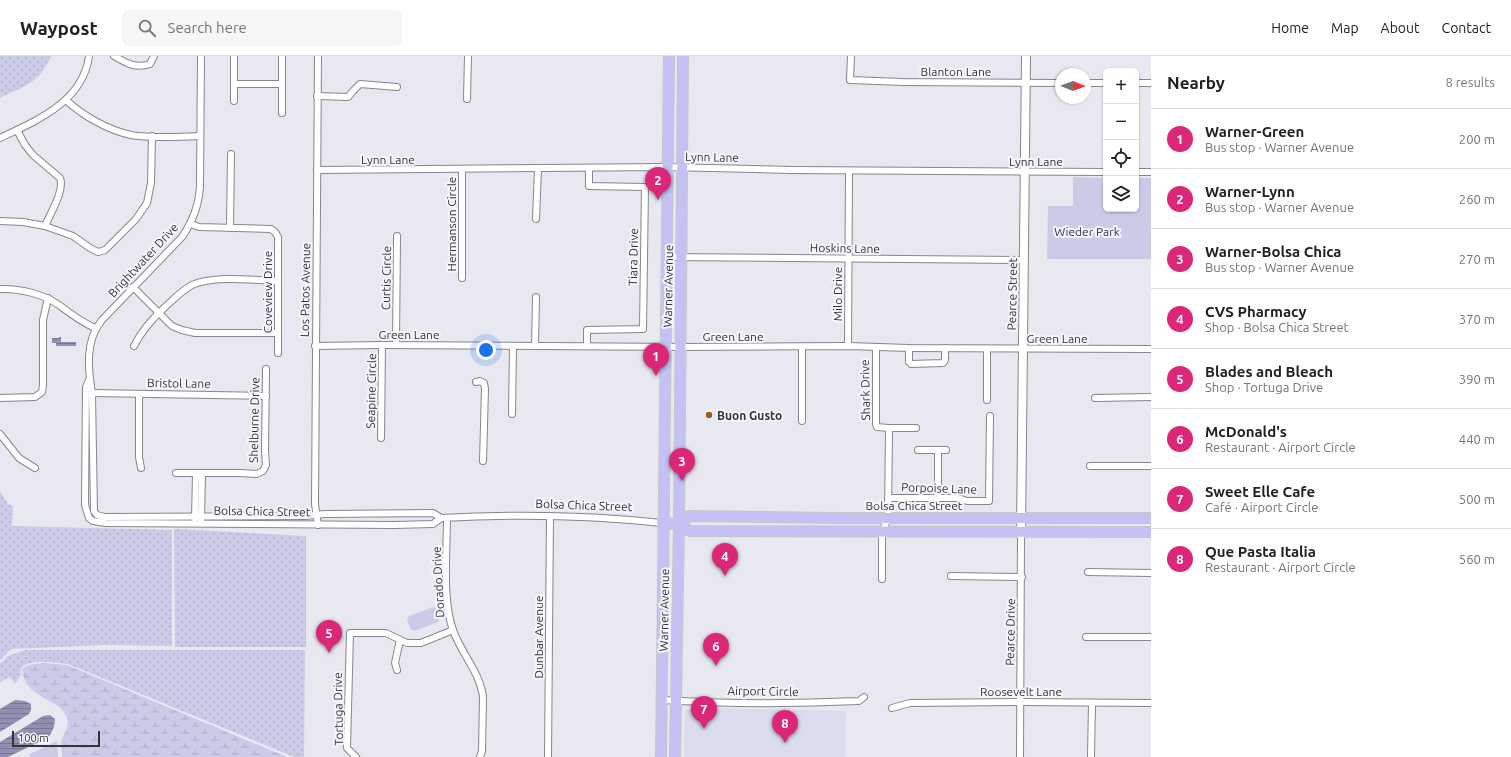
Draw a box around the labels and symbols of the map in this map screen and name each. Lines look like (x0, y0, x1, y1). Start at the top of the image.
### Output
street label: Blanton Lane (921, 65, 991, 78)
north arrow (1055, 68, 1091, 104)
street label: Lynn Lane (685, 150, 739, 164)
street label: Lynn Lane (361, 153, 415, 166)
street label: Lynn Lane (1009, 155, 1063, 168)
pin: 2 (645, 167, 671, 200)
street label: Hermanson Circle (445, 177, 458, 271)
street label: Brightwater Drive (106, 220, 180, 300)
park label: Wieder Park (1054, 225, 1120, 238)
street label: Tiara Drive (626, 228, 640, 286)
street label: Hoskins Lane (810, 241, 880, 255)
street label: Los Patos Avenue (298, 243, 312, 337)
street label: Warner Avenue (661, 245, 675, 327)
street label: Curtis Circle (379, 246, 393, 310)
street label: Coveview Drive (261, 251, 274, 333)
street label: Pearce Street (1005, 257, 1019, 330)
street label: Milo Drive (831, 267, 844, 321)
street label: Green Lane (378, 328, 440, 341)
street label: Green Lane (702, 330, 764, 343)
street label: Green Lane (1026, 332, 1088, 345)
your location (476, 340, 496, 360)
pin: 1 (643, 343, 669, 376)
street label: Seapine Circle (364, 353, 378, 429)
street label: Shark Drive (858, 359, 872, 421)
street label: Bristol Lane (147, 376, 211, 390)
street label: Shelburne Drive (247, 377, 261, 463)
place label: Buon Gusto (717, 409, 782, 422)
marker: Buon Gusto (704, 410, 714, 420)
pin: 3 (669, 448, 695, 481)
street label: Porpoise Lane (901, 480, 977, 496)
street label: Bolsa Chica Street (535, 497, 633, 513)
street label: Bolsa Chica Street (866, 499, 963, 512)
street label: Bolsa Chica Street (213, 504, 311, 518)
pin: 4 (712, 543, 738, 576)
street label: Dorado Drive (430, 546, 446, 618)
street label: Warner Avenue (657, 569, 671, 651)
street label: Dunbar Avenue (532, 595, 545, 679)
street label: Pearce Drive (1003, 598, 1017, 666)
pin: 5 (316, 620, 342, 653)
pin: 6 (703, 633, 729, 666)
street label: Tortuga Drive (331, 672, 345, 746)
street label: Airport Circle (727, 684, 799, 698)
street label: Roosevelt Lane (980, 685, 1062, 698)
pin: 7 (691, 696, 717, 729)
pin: 8 (772, 710, 798, 743)
scale bar (12, 729, 100, 748)

